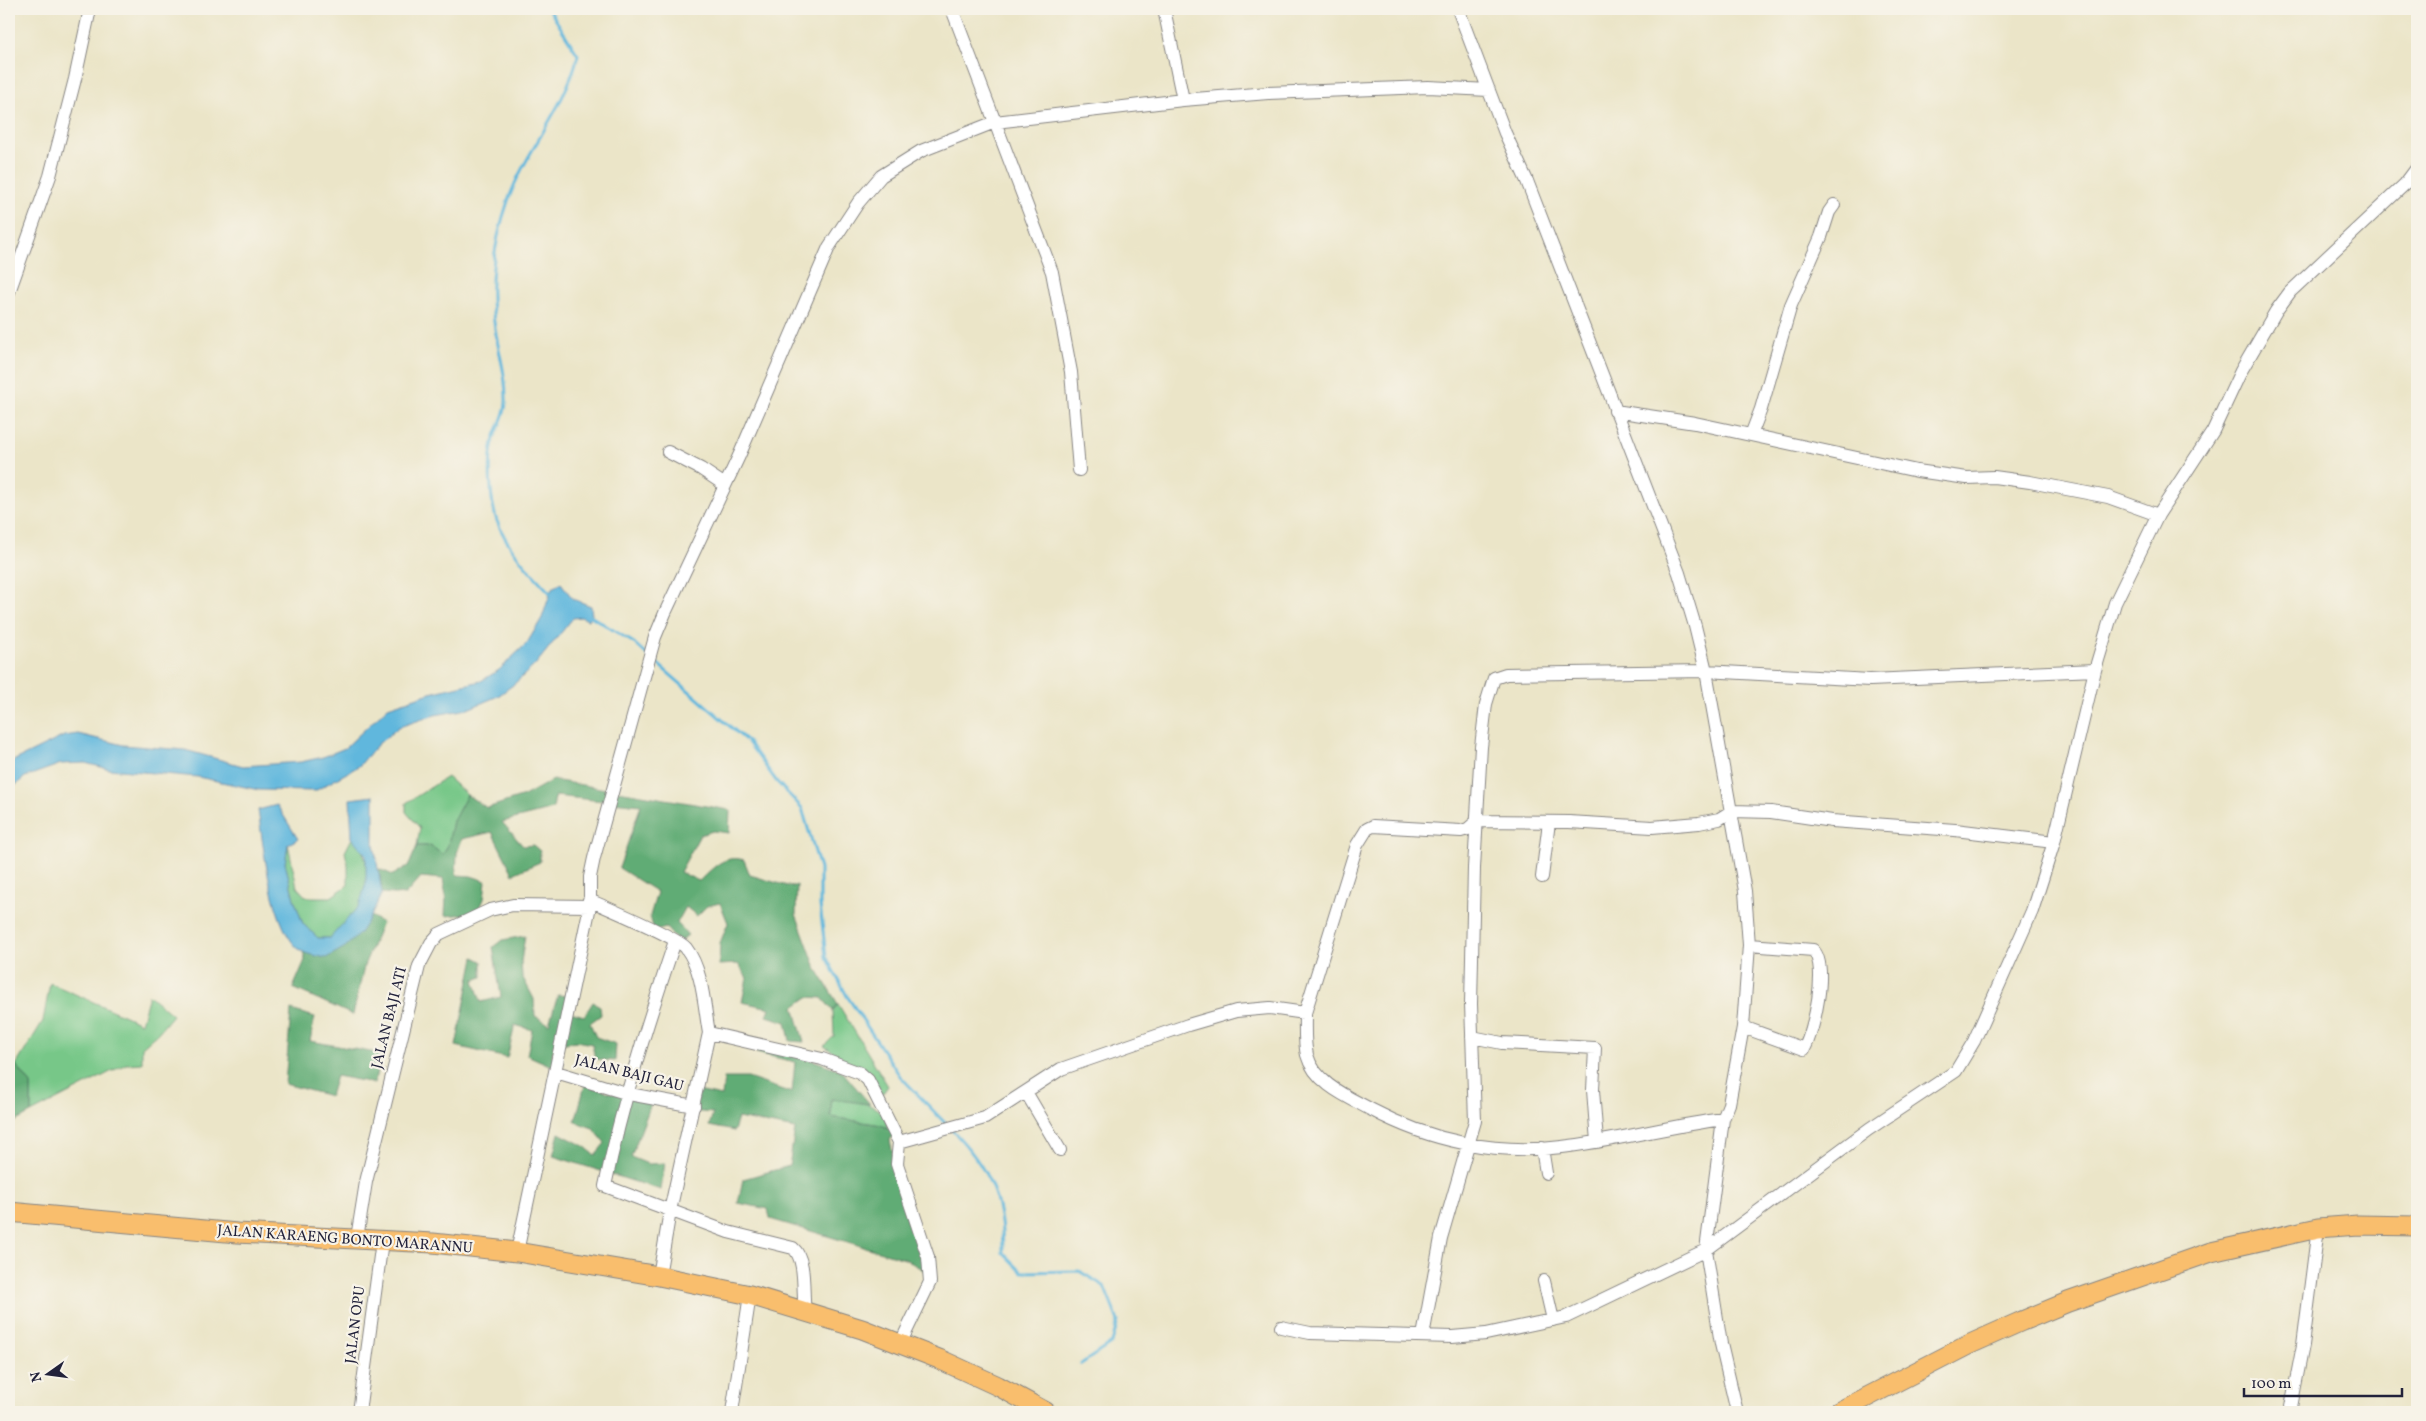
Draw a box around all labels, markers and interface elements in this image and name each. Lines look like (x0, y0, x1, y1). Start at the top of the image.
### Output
street label: JALAN BAJI ATI (367, 965, 413, 1071)
street label: JALAN BAJI GAU (572, 1050, 686, 1098)
street label: JALAN KARAENG BONTO MARANNU (217, 1221, 473, 1259)
street label: JALAN OPU (341, 1285, 371, 1365)
north arrow (22, 1348, 72, 1398)
scale bar (2244, 1366, 2401, 1398)
text: N (26, 1370, 47, 1384)
text: 100 m (2251, 1374, 2291, 1395)

